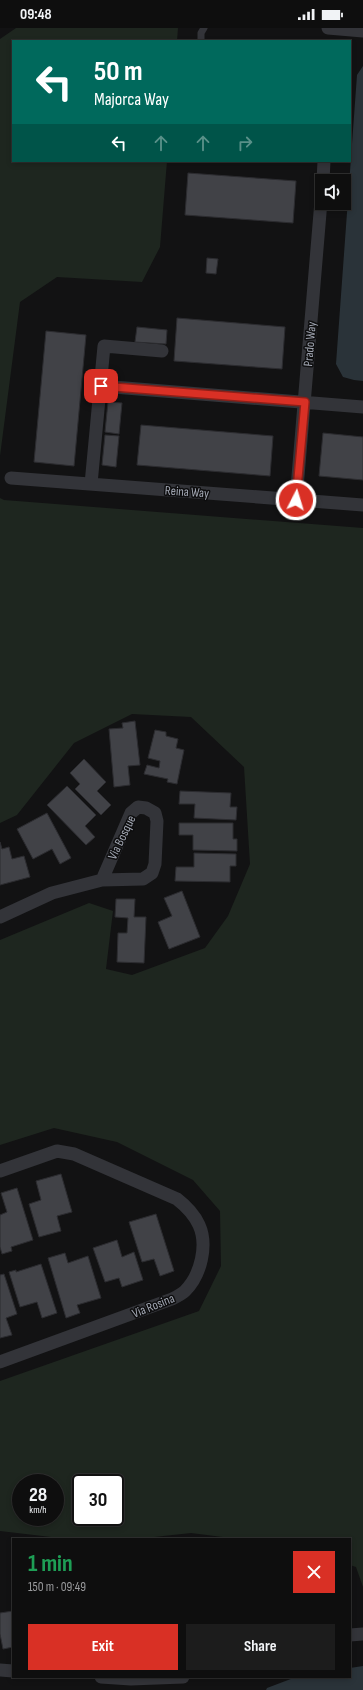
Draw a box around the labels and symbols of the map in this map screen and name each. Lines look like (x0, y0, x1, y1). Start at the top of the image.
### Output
street label: Prado Way (300, 321, 320, 367)
pin (84, 369, 118, 403)
position arrow (275, 479, 317, 521)
street label: Reina Way (164, 482, 210, 502)
street label: Via Bosque (104, 813, 139, 862)
street label: Via Rosina (130, 1290, 177, 1322)
speed limit sign: 30 (72, 1474, 124, 1526)

